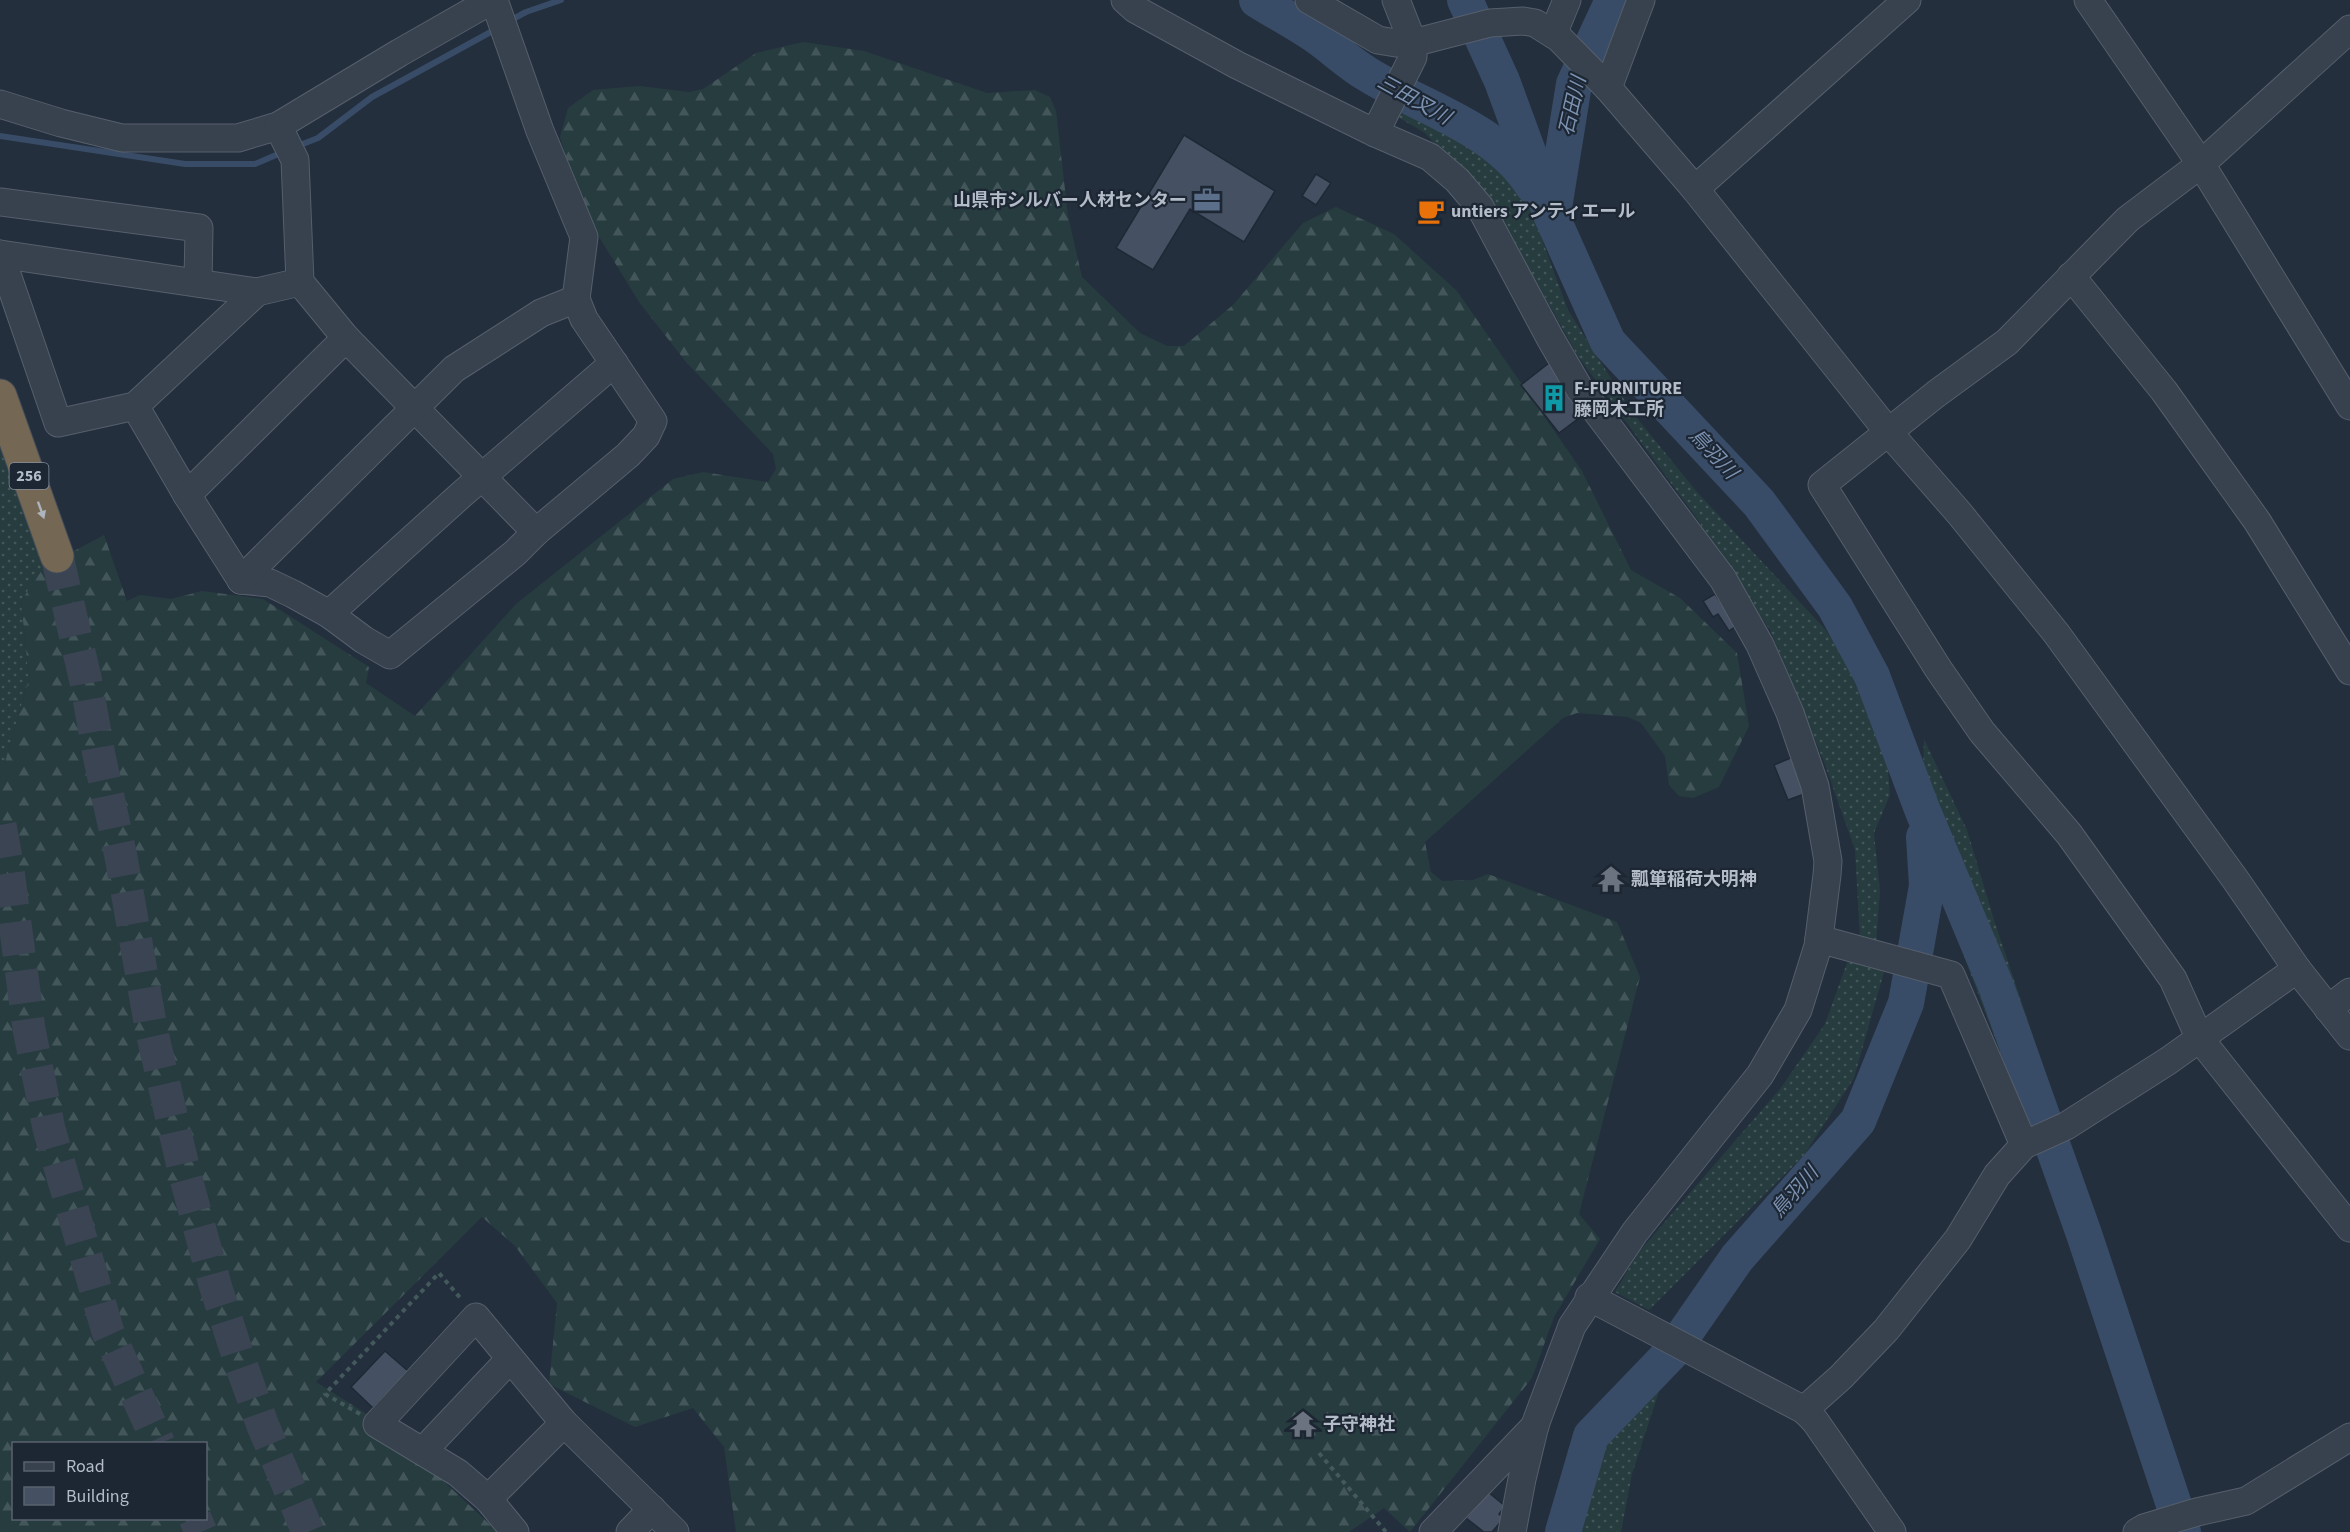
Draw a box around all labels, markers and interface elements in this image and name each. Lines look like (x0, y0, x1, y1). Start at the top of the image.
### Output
water label: 三田叉川 (1372, 68, 1458, 133)
water label: 石田川 (1553, 72, 1594, 138)
office icon: 山県市シルバー人材センター (1192, 185, 1222, 215)
place label: 山県市シルバー人材センター (953, 188, 1187, 213)
cafe icon: untiers アンティエール (1416, 196, 1446, 226)
place label: untiers アンティエール (1451, 199, 1636, 224)
place label: F-FURNITURE 藤岡木工所 (1574, 376, 1682, 422)
building icon: F-FURNITURE 藤岡木工所 (1539, 383, 1569, 413)
water label: 鳥羽川 (1682, 423, 1745, 487)
road number: 256 (9, 463, 48, 489)
one-way arrow (37, 501, 46, 519)
temple icon: 瓢箪稲荷大明神 (1596, 864, 1626, 894)
place label: 瓢箪稲荷大明神 (1631, 867, 1757, 892)
water label: 鳥羽川 (1765, 1159, 1827, 1224)
temple icon: 子守神社 (1288, 1409, 1318, 1439)
place label: 子守神社 (1323, 1412, 1395, 1437)
legend (12, 1442, 207, 1520)
text: Road (66, 1454, 105, 1479)
text: Building (66, 1484, 129, 1509)

